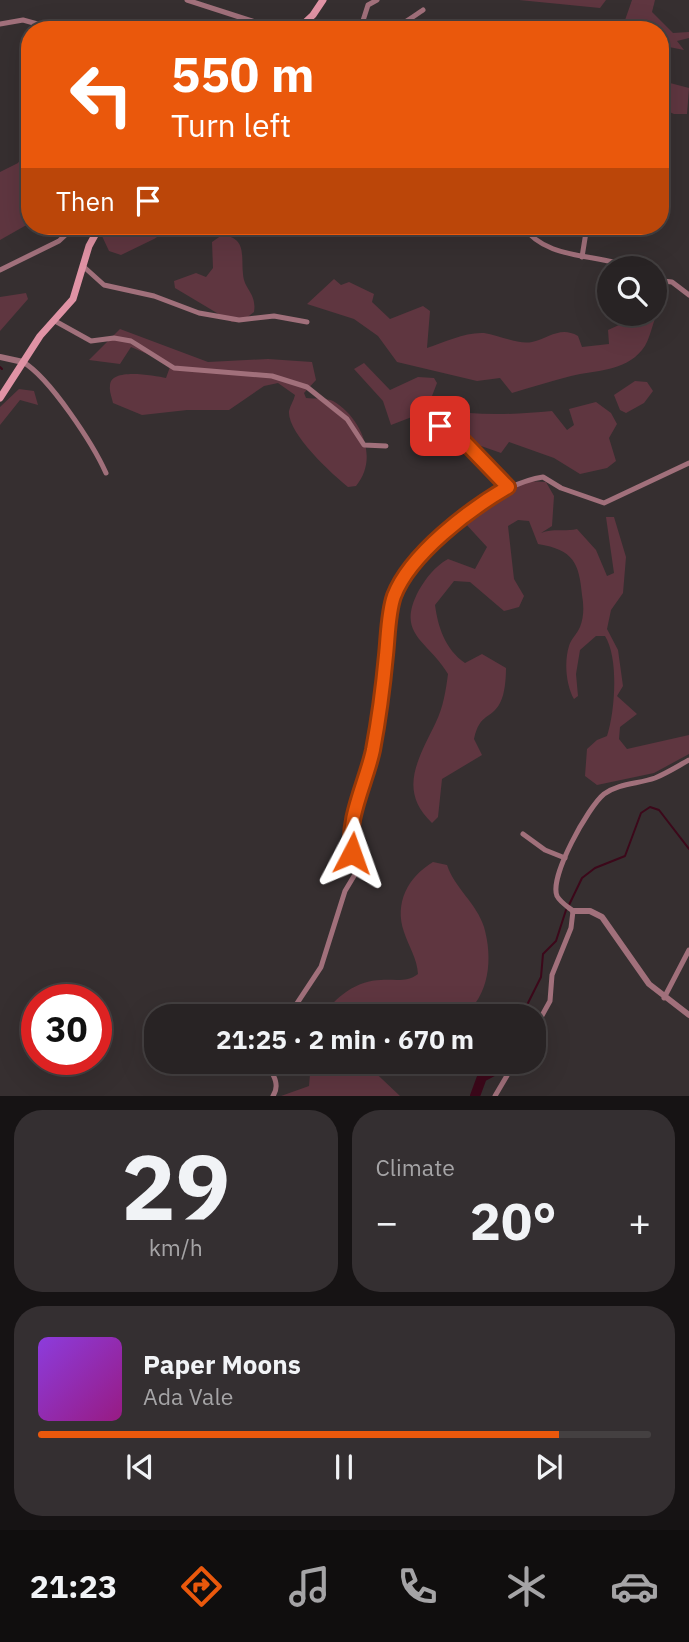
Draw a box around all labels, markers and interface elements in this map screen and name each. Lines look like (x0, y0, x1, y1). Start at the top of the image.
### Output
text: 550 m (171, 42, 315, 105)
icon: left (56, 49, 147, 140)
text: Turn left (171, 104, 291, 146)
icon: arrive (129, 182, 167, 220)
text: Then (56, 184, 115, 218)
map controls (597, 256, 667, 326)
button: search (597, 256, 667, 326)
pin (410, 396, 470, 456)
icon: arrive (421, 407, 459, 445)
position arrow (315, 816, 389, 890)
speed limit sign: 30 (21, 984, 112, 1075)
text: 21:25 · 2 min · 670 m (216, 1022, 474, 1056)
text: 29 (121, 1127, 230, 1245)
text: Climate (376, 1152, 455, 1182)
text: 20° (470, 1187, 557, 1254)
text: − (376, 1197, 398, 1246)
text: + (628, 1197, 651, 1246)
text: km/h (149, 1232, 203, 1262)
text: Paper Moons (143, 1347, 301, 1381)
text: Ada Vale (143, 1381, 233, 1411)
icon: previous (121, 1448, 159, 1486)
icon: pause (325, 1448, 363, 1486)
icon: next (530, 1448, 568, 1486)
icon: directions (177, 1562, 226, 1611)
icon: music (285, 1562, 334, 1611)
icon: phone (393, 1562, 442, 1611)
icon: climate (502, 1562, 551, 1611)
icon: car (610, 1562, 659, 1611)
text: 21:23 (30, 1565, 117, 1607)

